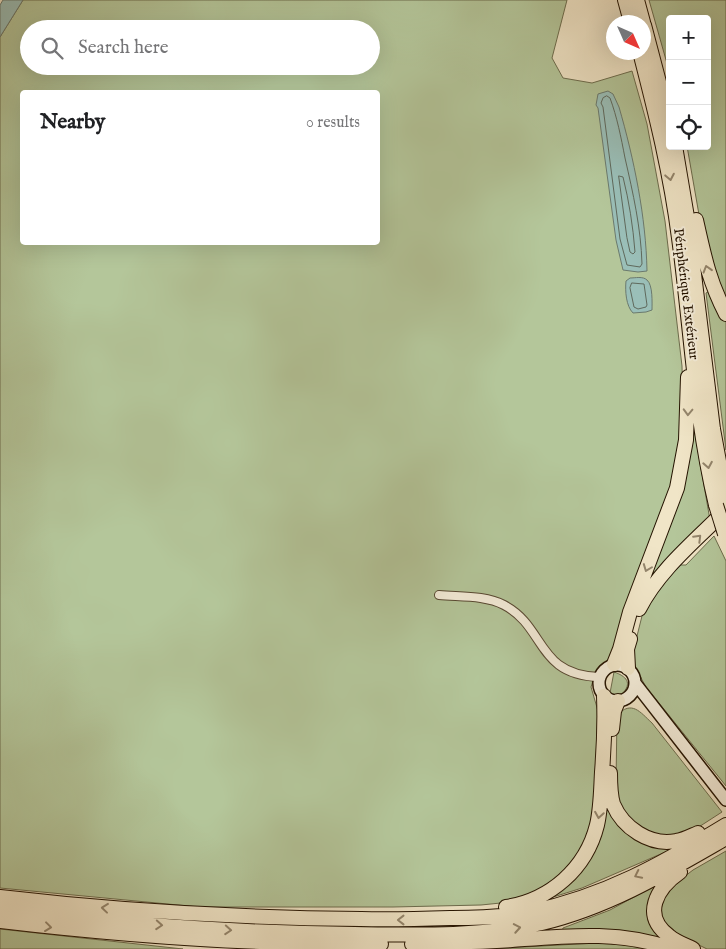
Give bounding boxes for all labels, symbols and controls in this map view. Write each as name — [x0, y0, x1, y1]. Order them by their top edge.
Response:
north arrow — [606, 15, 651, 60]
map controls — [666, 15, 711, 150]
button: + — [666, 15, 711, 60]
search box — [20, 20, 380, 75]
icon: search — [38, 34, 66, 62]
text: Search here — [78, 36, 169, 60]
button: − — [666, 60, 711, 105]
button: locate — [666, 105, 711, 150]
text: Nearby — [40, 109, 105, 136]
text: 0 results — [306, 113, 360, 133]
one-way arrow — [664, 172, 674, 181]
street label: Périphérique Extérieur — [669, 227, 703, 361]
one-way arrow — [703, 266, 713, 274]
one-way arrow — [682, 408, 693, 416]
one-way arrow — [702, 460, 712, 469]
one-way arrow — [692, 535, 701, 544]
one-way arrow — [643, 563, 653, 572]
one-way arrow — [594, 810, 604, 819]
one-way arrow — [634, 869, 643, 879]
one-way arrow — [101, 903, 109, 914]
one-way arrow — [397, 915, 405, 925]
one-way arrow — [155, 920, 163, 931]
one-way arrow — [45, 921, 53, 932]
one-way arrow — [513, 923, 522, 933]
one-way arrow — [224, 924, 232, 935]

